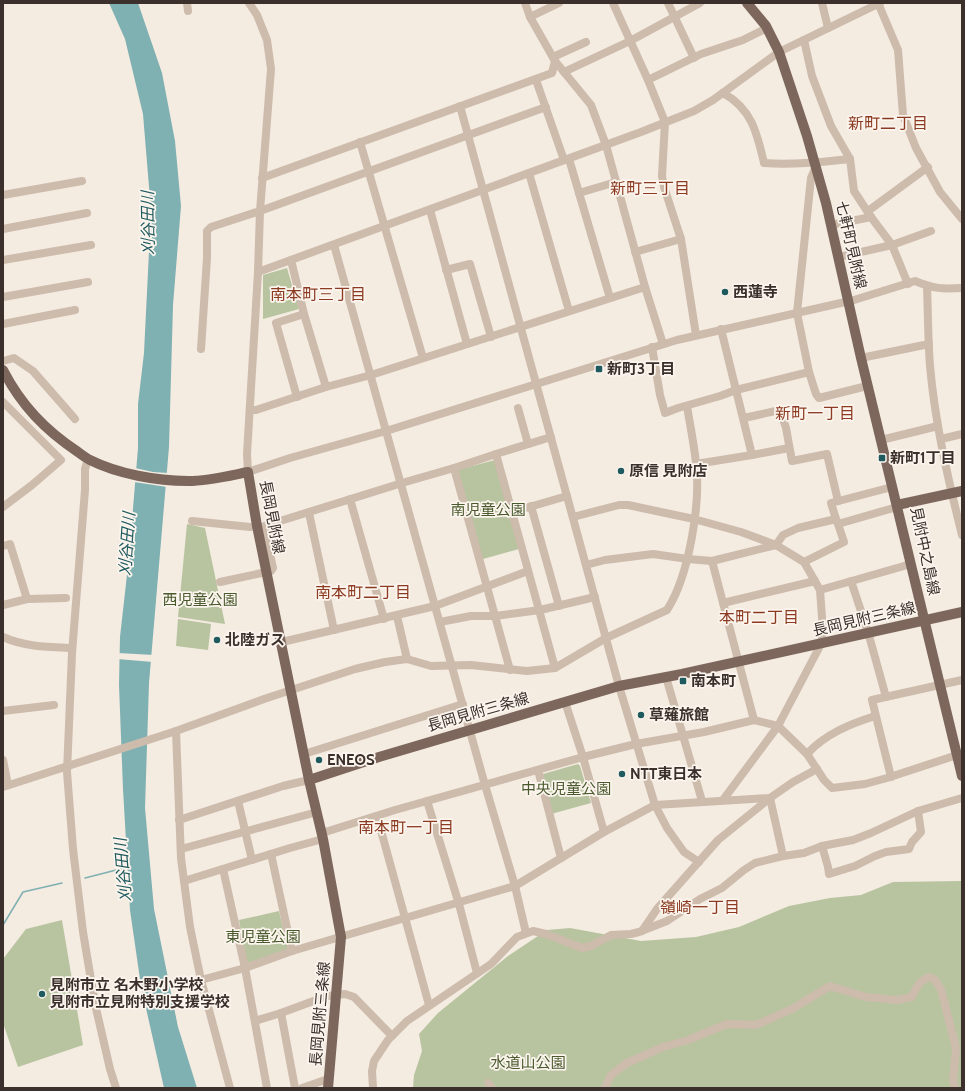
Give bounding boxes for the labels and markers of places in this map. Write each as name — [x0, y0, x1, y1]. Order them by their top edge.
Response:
place label: 西蓮寺 — [733, 283, 778, 301]
marker: 西蓮寺 — [720, 287, 730, 297]
place label: 新町3丁目 — [607, 360, 675, 378]
marker: 新町3丁目 — [594, 364, 604, 374]
place label: 新町1丁目 — [890, 449, 956, 467]
marker: 新町1丁目 — [877, 453, 887, 463]
place label: 原信 見附店 — [629, 462, 707, 480]
marker: 原信 見附店 — [616, 466, 626, 476]
place label: 北陸ガス — [225, 631, 285, 649]
marker: 北陸ガス — [212, 635, 222, 645]
place label: 南本町 — [691, 672, 736, 690]
marker: 南本町 — [678, 676, 688, 686]
place label: 草薙旅館 — [649, 706, 709, 724]
marker: 草薙旅館 — [636, 710, 646, 720]
place label: ENEOS — [327, 751, 375, 769]
marker: ENEOS — [314, 755, 324, 765]
place label: NTT東日本 — [630, 765, 702, 783]
marker: NTT東日本 — [617, 769, 627, 779]
place label: 見附市立 名木野小学校 見附市立見附特別支援学校 — [50, 976, 230, 1011]
marker: 見附市立 名木野小学校 見附市立見附特別支援学校 — [37, 989, 47, 999]

